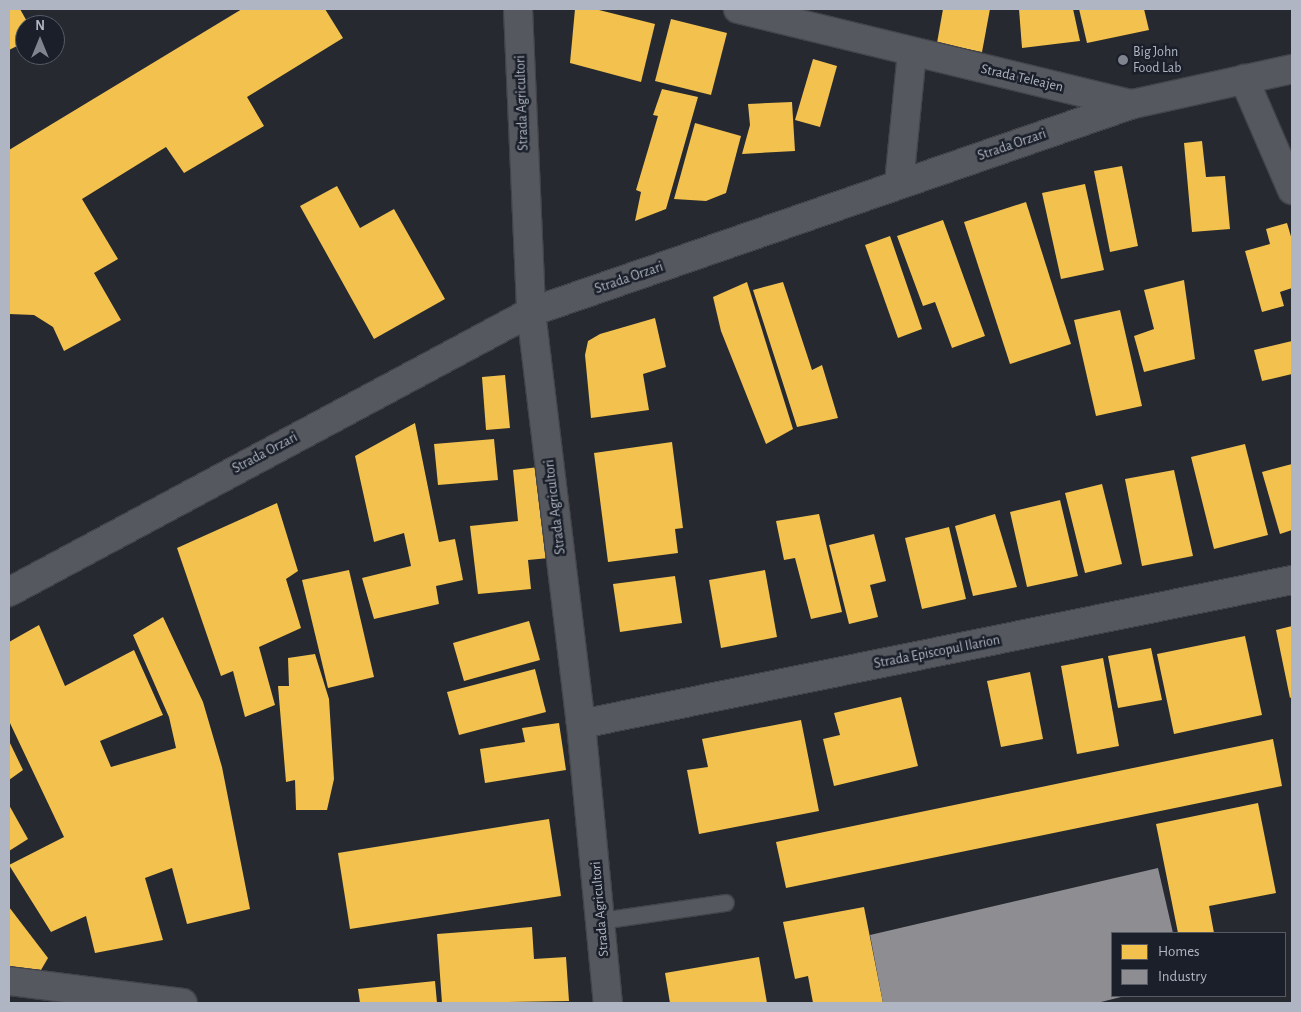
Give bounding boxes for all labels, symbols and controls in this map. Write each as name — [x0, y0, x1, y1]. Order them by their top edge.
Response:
north arrow — [15, 15, 65, 65]
text: N — [35, 19, 45, 33]
place label: Big John Food Lab — [1133, 44, 1181, 76]
marker: Big John Food Lab — [1117, 54, 1129, 66]
street label: Strada Agricultori — [512, 55, 532, 151]
street label: Strada Teleajen — [979, 60, 1065, 96]
street label: Strada Orzari — [976, 125, 1048, 165]
street label: Strada Orzari — [593, 258, 665, 298]
street label: Strada Orzari — [230, 429, 300, 477]
street label: Strada Agricultori — [541, 459, 569, 555]
street label: Strada Episcopul Ilarion — [873, 632, 1001, 672]
street label: Strada Agricultori — [587, 861, 613, 957]
legend — [1111, 932, 1286, 997]
text: Homes — [1158, 944, 1200, 959]
text: Industry — [1158, 969, 1207, 984]

